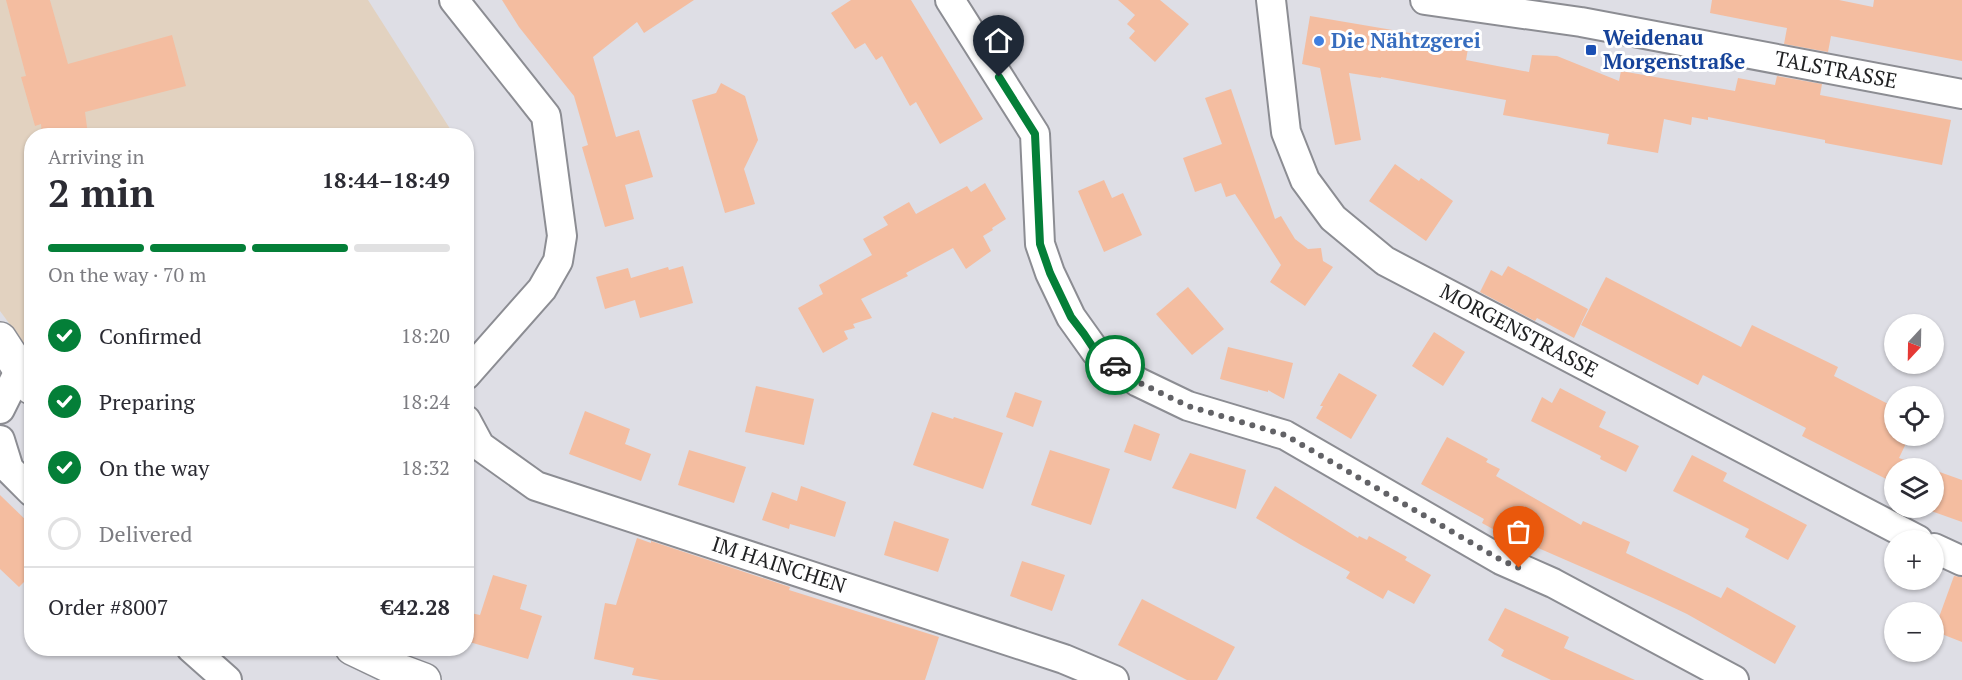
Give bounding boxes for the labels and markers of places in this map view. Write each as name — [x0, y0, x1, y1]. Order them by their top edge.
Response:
pin — [973, 15, 1024, 77]
place label: Weidenau Morgenstraße — [1603, 23, 1745, 75]
place label: Die Nähtzgerei — [1331, 26, 1481, 54]
marker: Die Nähtzgerei — [1312, 34, 1326, 48]
marker: Weidenau Morgenstraße — [1584, 43, 1598, 57]
pin — [1493, 506, 1544, 568]

